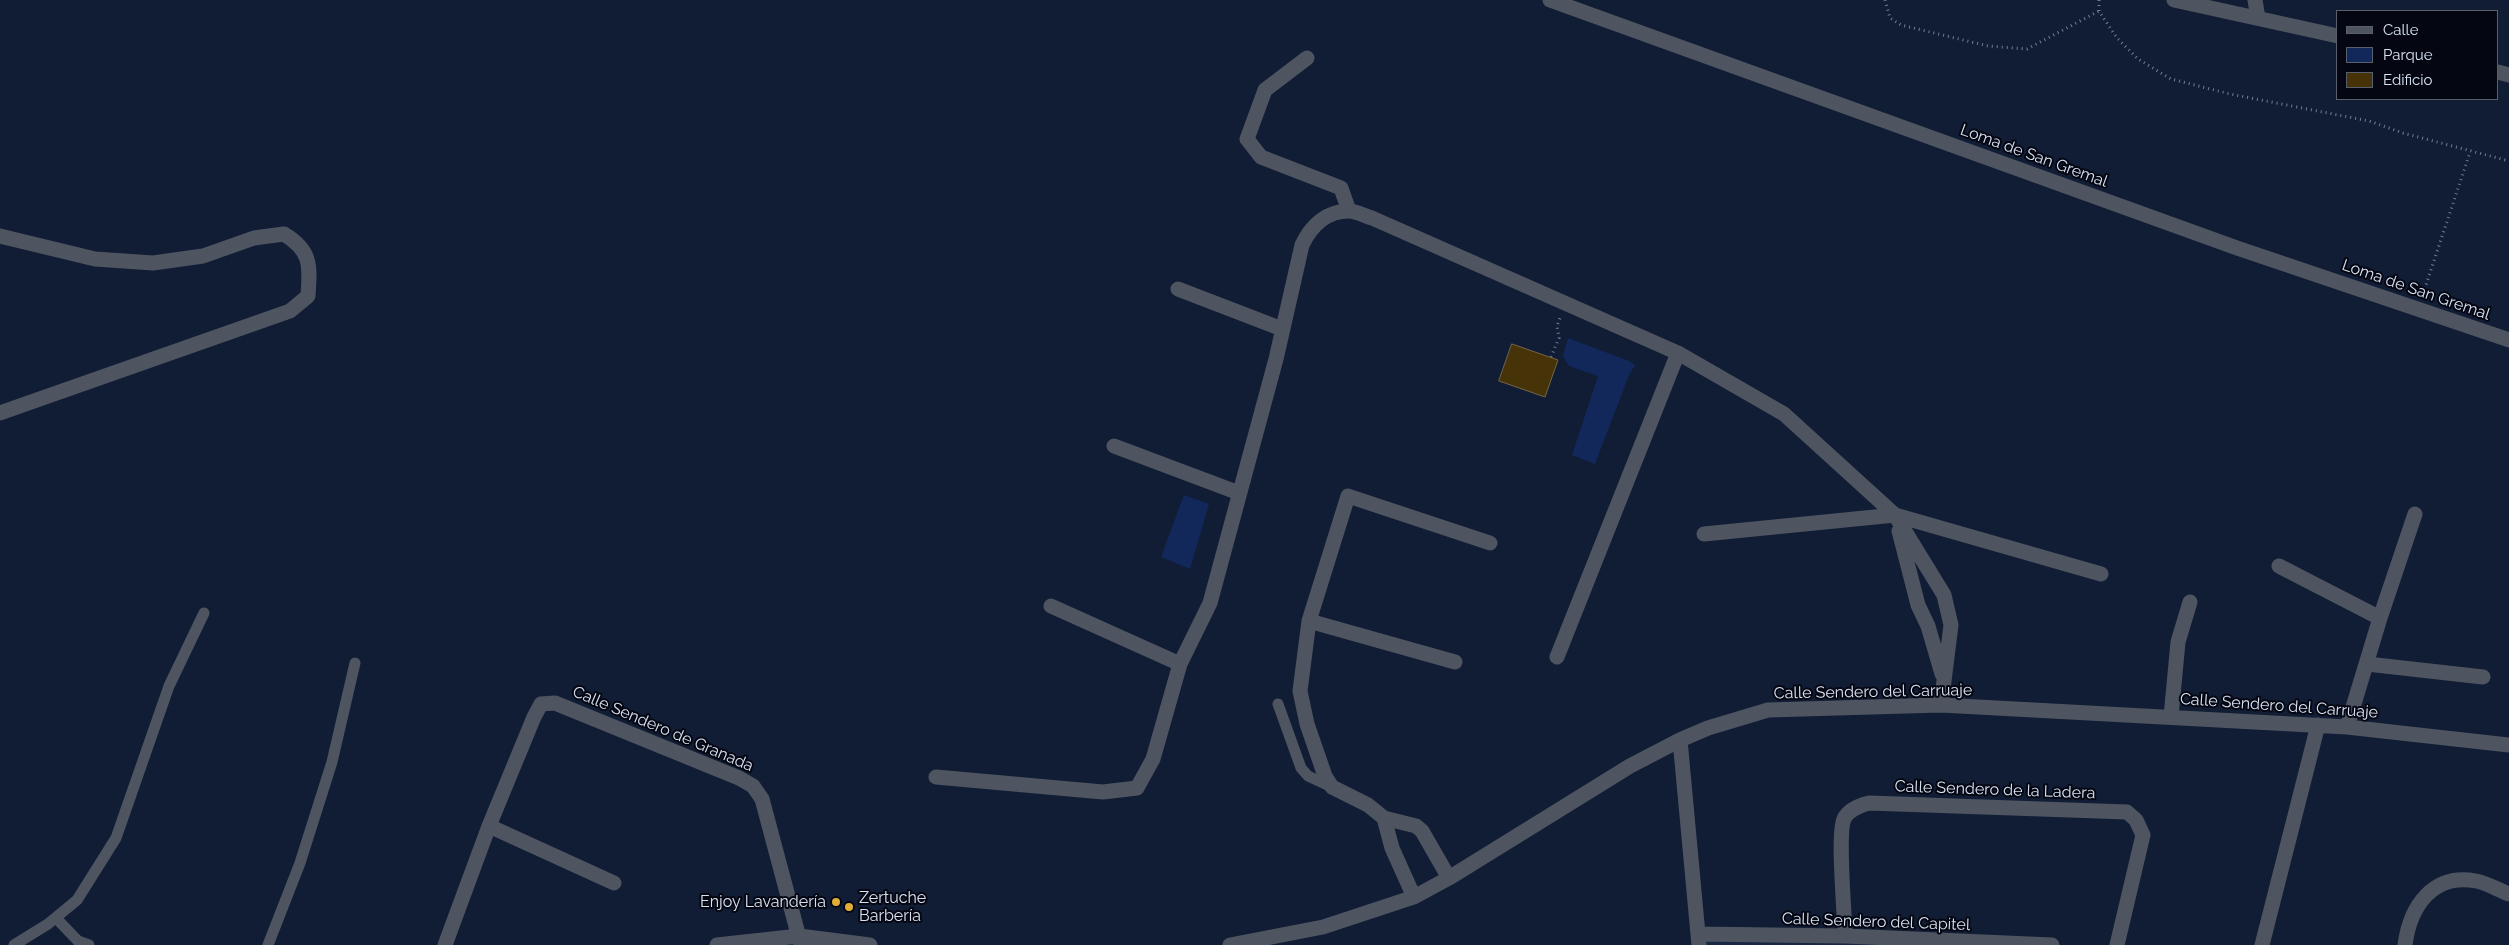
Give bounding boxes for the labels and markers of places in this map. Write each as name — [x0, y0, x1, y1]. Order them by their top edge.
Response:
place label: Zertuche Barbería — [859, 888, 926, 926]
place label: Enjoy Lavandería — [700, 892, 826, 912]
marker: Enjoy Lavandería — [830, 896, 842, 908]
marker: Zertuche Barbería — [843, 901, 855, 913]

